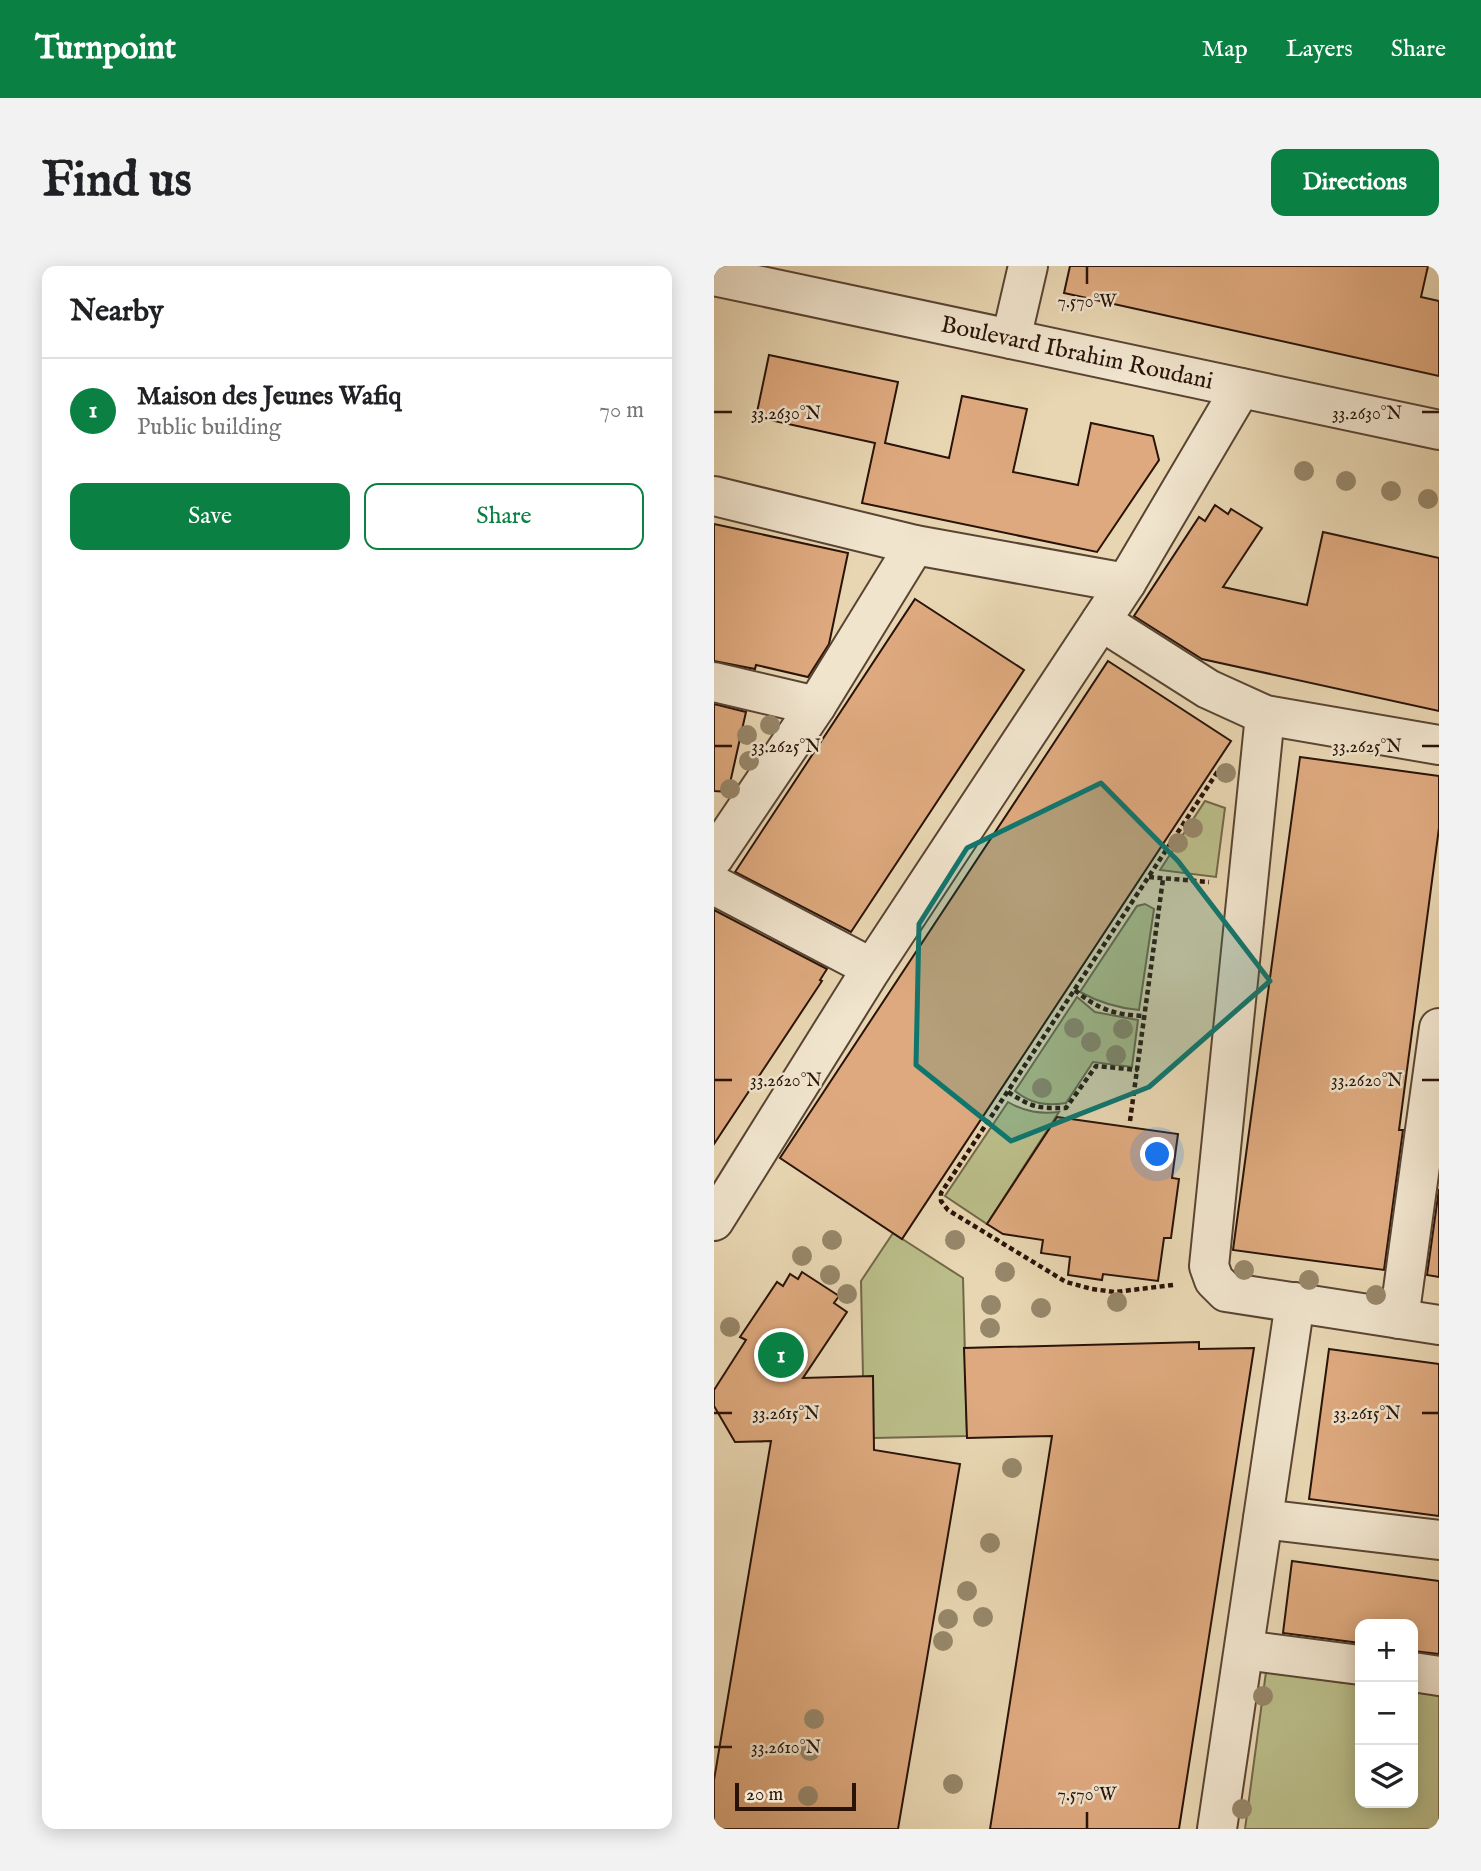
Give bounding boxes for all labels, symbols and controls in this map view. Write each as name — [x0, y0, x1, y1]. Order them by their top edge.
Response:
text: Turnpoint — [35, 28, 176, 70]
text: Map — [1202, 34, 1248, 65]
text: Layers — [1286, 34, 1353, 65]
text: Share — [1391, 34, 1446, 65]
button: Directions — [1271, 149, 1439, 216]
text: Find us — [42, 151, 192, 213]
text: 7.570°W — [1058, 291, 1117, 314]
text: Nearby — [70, 293, 163, 331]
street label: Boulevard Ibrahim Roudani — [938, 309, 1216, 397]
text: Maison des Jeunes Wafiq — [137, 380, 401, 413]
text: 1 — [89, 396, 97, 425]
text: 70 m — [599, 396, 644, 425]
text: 33.2630°N — [751, 403, 822, 426]
text: 33.2630°N — [1332, 403, 1403, 426]
text: Public building — [137, 413, 281, 442]
button: Save — [70, 483, 350, 550]
button: Share — [364, 483, 644, 550]
text: 33.2625°N — [751, 736, 821, 759]
text: 33.2625°N — [1332, 736, 1402, 759]
text: 33.2620°N — [750, 1070, 822, 1093]
text: 33.2620°N — [1331, 1070, 1403, 1093]
your location — [1140, 1137, 1174, 1171]
pin: 1 — [758, 1329, 804, 1381]
text: 33.2615°N — [752, 1403, 820, 1426]
text: 33.2615°N — [1333, 1403, 1401, 1426]
map controls — [1355, 1619, 1418, 1808]
button: + — [1355, 1619, 1418, 1682]
button: − — [1355, 1682, 1418, 1745]
text: 33.2610°N — [751, 1737, 821, 1760]
button: layers — [1355, 1745, 1418, 1808]
scale bar — [735, 1780, 856, 1812]
text: 20 m — [746, 1783, 783, 1807]
text: 7.570°W — [1058, 1784, 1117, 1807]

